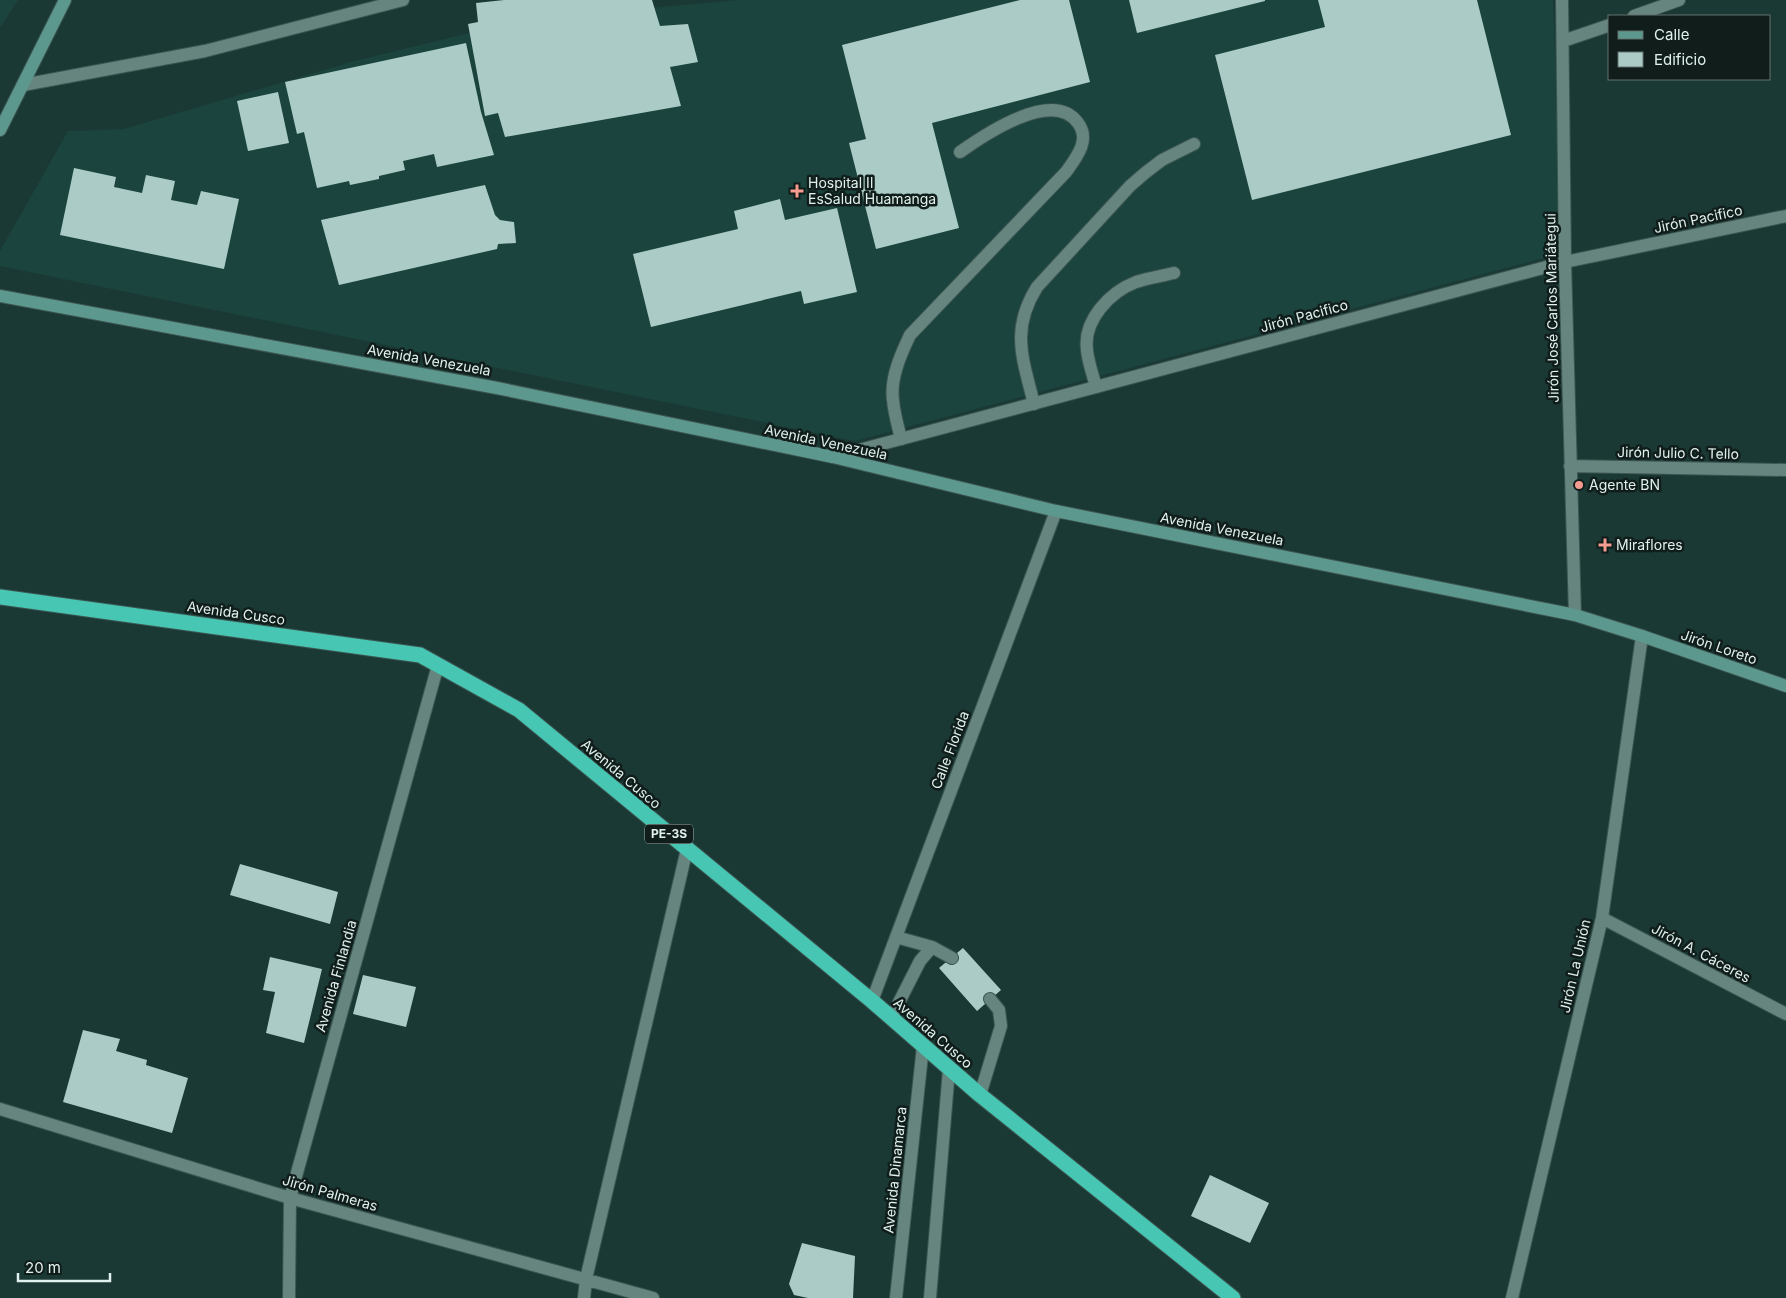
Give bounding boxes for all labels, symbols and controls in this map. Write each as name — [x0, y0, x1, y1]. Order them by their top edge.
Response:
legend — [1608, 15, 1771, 80]
text: Calle — [1654, 25, 1689, 44]
text: Edificio — [1654, 50, 1706, 69]
place label: Hospital II EsSalud Huamanga — [808, 174, 936, 207]
marker: Hospital II EsSalud Huamanga — [790, 184, 804, 198]
street label: Jirón Pacifico — [1652, 201, 1744, 236]
street label: Jirón José Carlos Mariátegui — [1541, 213, 1562, 403]
street label: Jirón Pacifico — [1258, 296, 1350, 335]
street label: Avenida Venezuela — [366, 340, 492, 379]
street label: Avenida Venezuela — [763, 420, 889, 463]
street label: Jirón Julio C. Tello — [1617, 443, 1739, 462]
place label: Agente BN — [1589, 476, 1660, 493]
marker: Agente BN — [1573, 479, 1585, 491]
street label: Avenida Venezuela — [1159, 508, 1285, 549]
place label: Miraflores — [1616, 536, 1683, 553]
marker: Miraflores — [1598, 538, 1612, 552]
street label: Avenida Cusco — [186, 597, 286, 628]
street label: Jirón Loreto — [1679, 626, 1759, 667]
street label: Calle Florida — [927, 708, 972, 791]
street label: Avenida Cusco — [578, 735, 665, 812]
road number: PE-3S — [645, 824, 693, 844]
street label: Jirón La Unión — [1555, 917, 1594, 1014]
street label: Avenida Finlandia — [311, 918, 360, 1034]
street label: Jirón A. Cáceres — [1649, 919, 1754, 986]
street label: Avenida Cusco — [890, 994, 976, 1071]
street label: Avenida Dinamarca — [879, 1106, 910, 1234]
street label: Jirón Palmeras — [281, 1171, 380, 1214]
scale bar — [18, 1250, 110, 1282]
text: 20 m — [25, 1258, 61, 1277]

